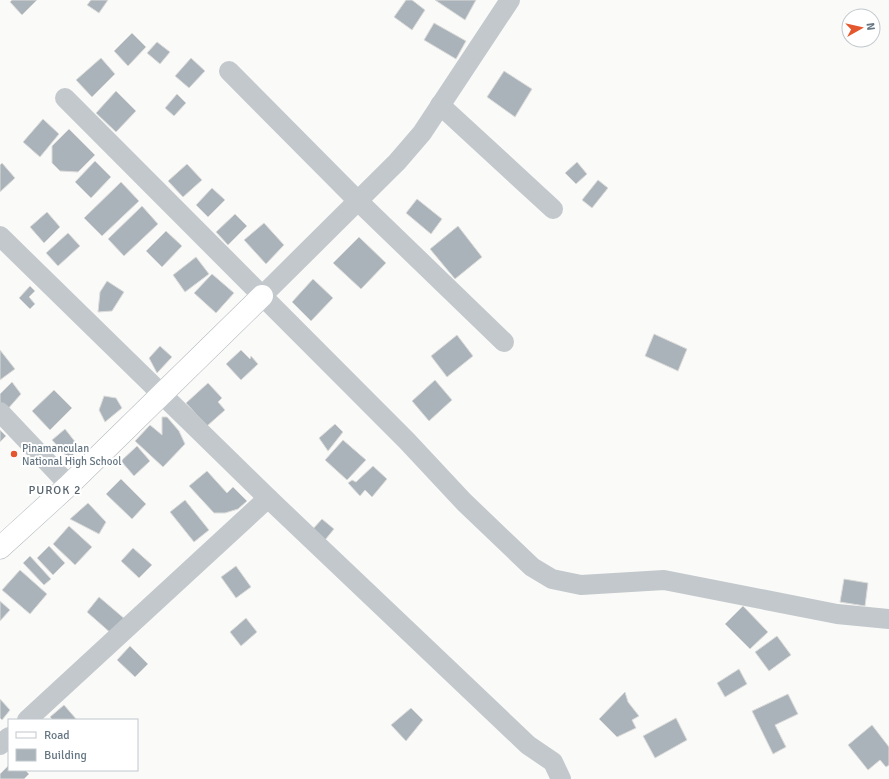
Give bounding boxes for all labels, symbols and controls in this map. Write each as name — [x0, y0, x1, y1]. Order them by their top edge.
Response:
north arrow — [841, 8, 881, 48]
text: N — [863, 22, 877, 31]
place label: Pinamanculan National High School — [22, 442, 121, 468]
marker: Pinamanculan National High School — [9, 449, 19, 459]
district label: PUROK 2 — [28, 483, 82, 498]
legend — [8, 719, 138, 771]
text: Road — [44, 728, 70, 743]
text: Building — [44, 748, 87, 763]

